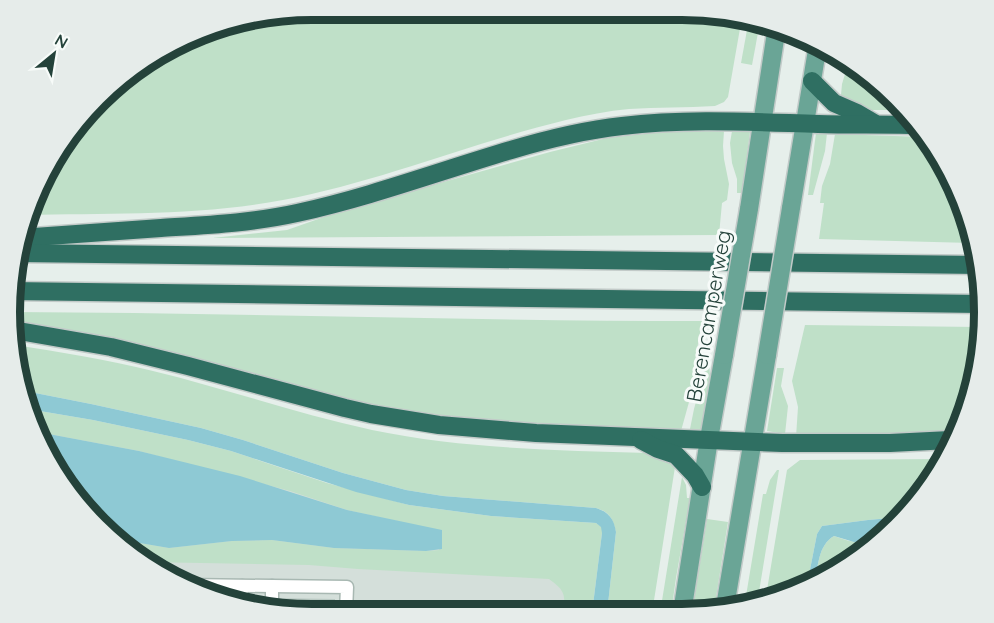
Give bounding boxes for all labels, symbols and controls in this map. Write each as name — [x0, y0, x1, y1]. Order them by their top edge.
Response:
north arrow — [24, 24, 84, 84]
text: N — [51, 29, 72, 53]
street label: Berencamperweg — [680, 228, 736, 404]

